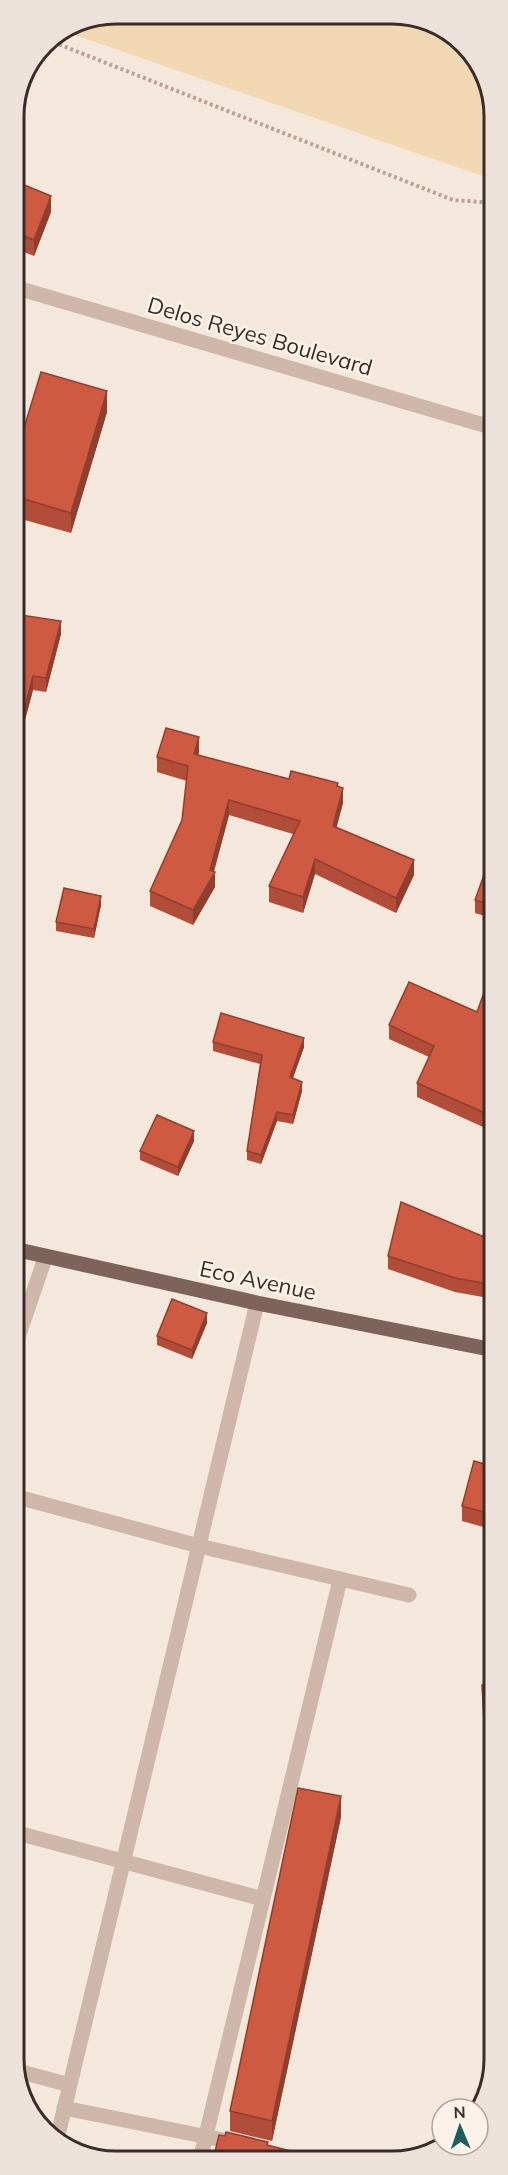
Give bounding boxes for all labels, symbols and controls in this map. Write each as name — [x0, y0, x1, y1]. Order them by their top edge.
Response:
street label: Delos Reyes Boulevard — [144, 290, 376, 382]
street label: Eco Avenue — [197, 1254, 319, 1306]
north arrow — [430, 2097, 490, 2157]
text: N — [453, 2102, 466, 2122]

